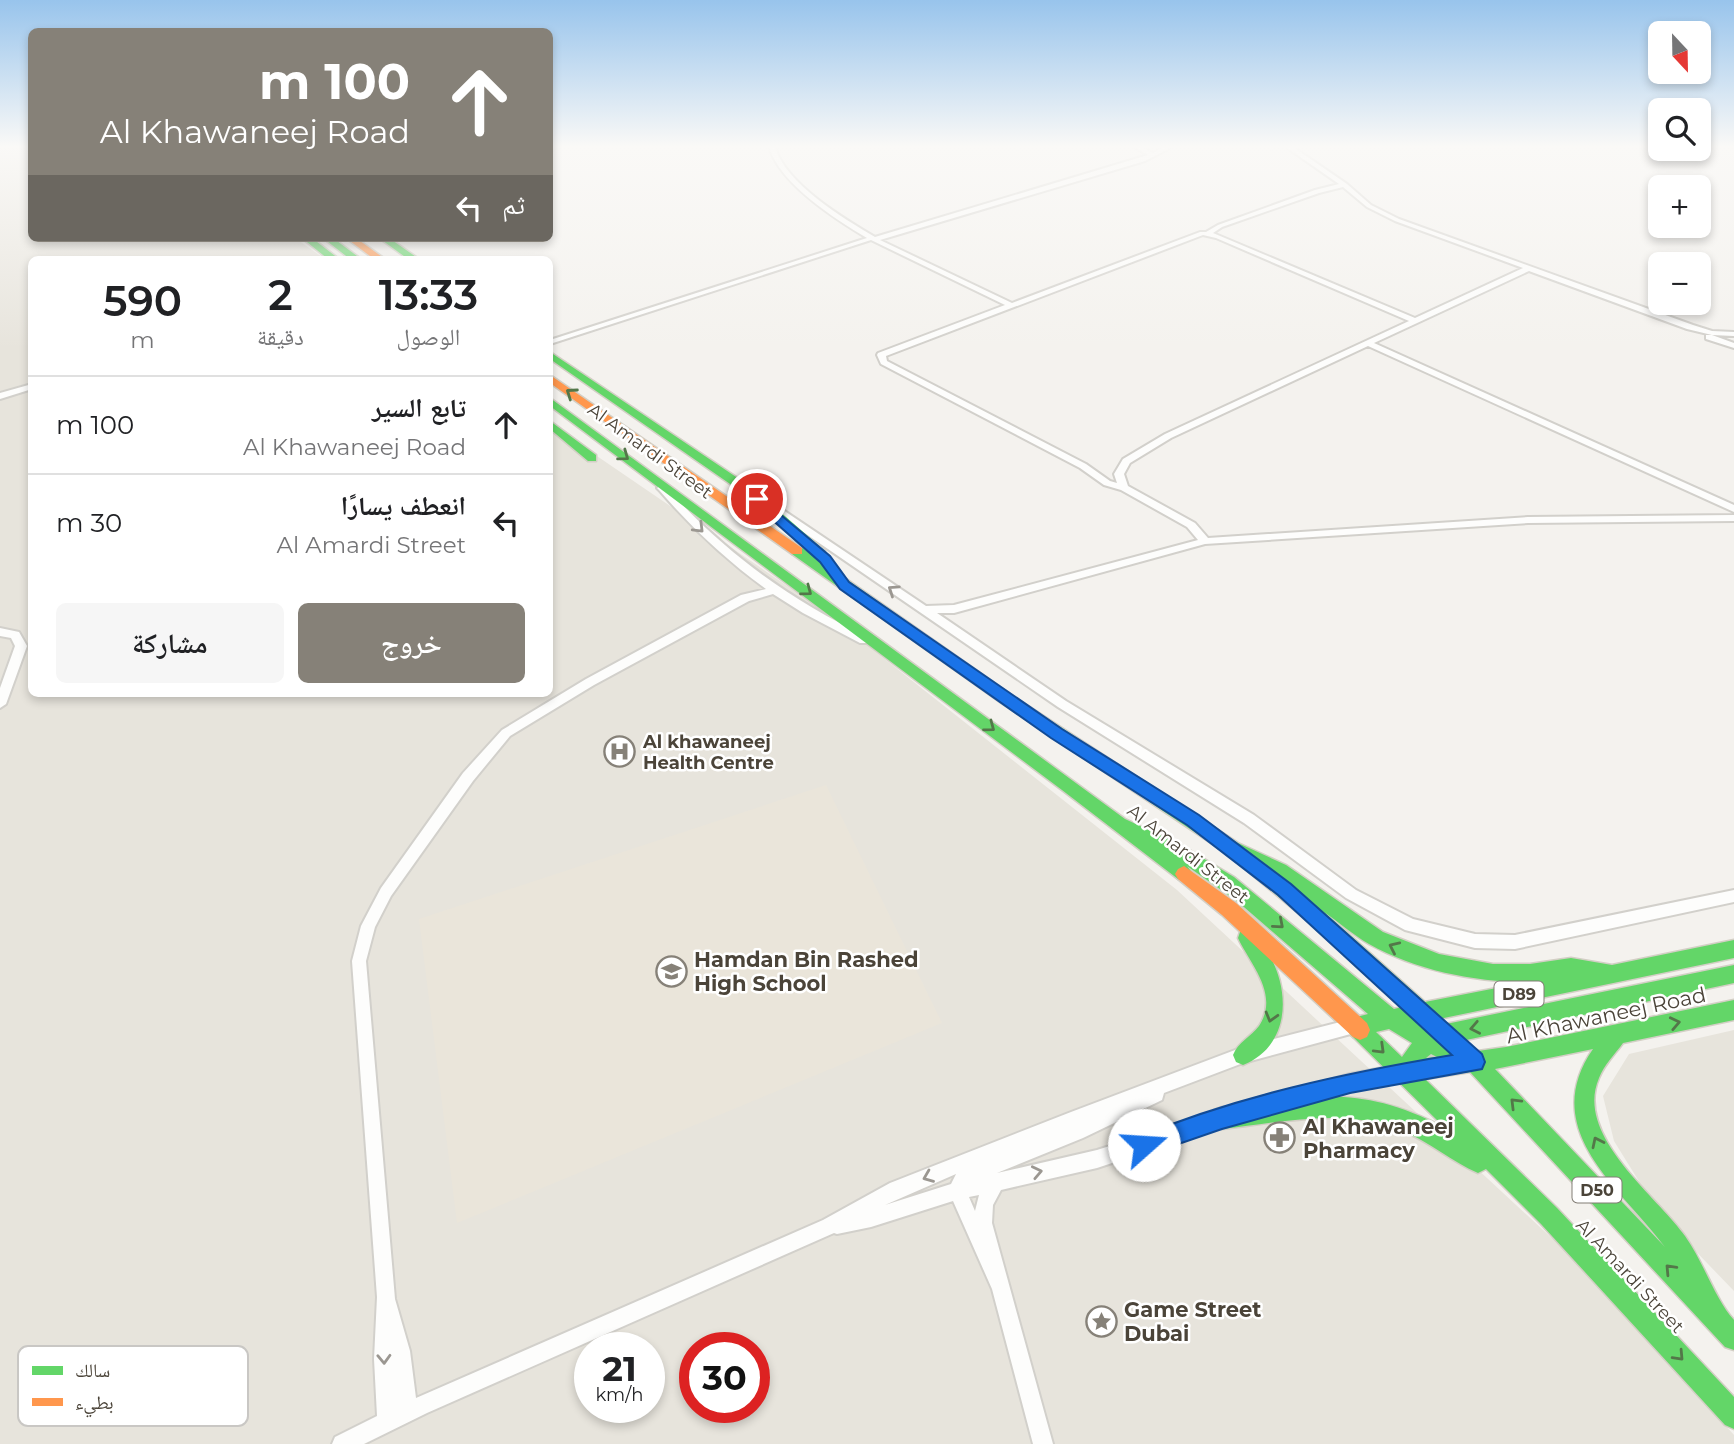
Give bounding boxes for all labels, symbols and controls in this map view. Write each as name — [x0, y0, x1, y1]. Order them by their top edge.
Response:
north arrow — [1648, 21, 1712, 84]
map controls — [1648, 21, 1711, 315]
text: 100 m — [259, 52, 410, 111]
icon: ahead — [434, 56, 525, 147]
button: search — [1648, 98, 1711, 161]
text: Al Khawaneej Road — [100, 112, 410, 151]
button: + — [1648, 175, 1711, 238]
icon: left — [450, 189, 488, 227]
text: ثم — [502, 189, 525, 221]
button: − — [1648, 252, 1711, 315]
text: 2 — [268, 269, 293, 321]
text: 13:33 — [379, 269, 478, 321]
text: 590 — [103, 275, 182, 327]
text: دقيقة — [257, 323, 304, 351]
text: الوصول — [397, 323, 460, 351]
text: m — [130, 326, 155, 354]
one-way arrow — [566, 389, 579, 401]
text: تابع السير — [372, 392, 466, 424]
street label: Al Amardi Street — [584, 399, 716, 503]
icon: ahead — [487, 406, 525, 444]
text: 100 m — [56, 409, 134, 441]
text: Al Khawaneej Road — [243, 433, 466, 461]
one-way arrow — [616, 447, 629, 460]
pin — [727, 469, 787, 529]
icon: arrive — [738, 480, 776, 518]
text: انعطف يسارًا — [341, 490, 466, 522]
icon: left — [487, 504, 525, 542]
text: 30 m — [56, 507, 122, 539]
one-way arrow — [690, 519, 703, 532]
text: Al Amardi Street — [277, 531, 466, 559]
one-way arrow — [799, 583, 812, 596]
one-way arrow — [888, 585, 901, 598]
button: مشاركة — [56, 603, 284, 683]
button: خروج — [298, 603, 525, 683]
one-way arrow — [982, 719, 994, 731]
place label: Al khawaneej Health Centre — [642, 731, 774, 774]
hospital icon: Al khawaneej Health Centre — [603, 735, 637, 769]
street label: Al Amardi Street — [1123, 800, 1253, 908]
one-way arrow — [1271, 916, 1284, 928]
one-way arrow — [1389, 941, 1402, 955]
place label: Hamdan Bin Rashed High School — [694, 947, 919, 996]
school or university icon: Hamdan Bin Rashed High School — [654, 954, 688, 988]
road number: D89 — [1494, 982, 1544, 1006]
street label: Al Khawaneej Road — [1504, 982, 1708, 1048]
one-way arrow — [1265, 1010, 1280, 1022]
one-way arrow — [1669, 1016, 1681, 1031]
one-way arrow — [1470, 1020, 1482, 1035]
one-way arrow — [1372, 1041, 1384, 1053]
one-way arrow — [1511, 1098, 1524, 1111]
position arrow — [1107, 1108, 1181, 1182]
place label: Al Khawaneej Pharmacy — [1302, 1114, 1454, 1163]
pharmacy icon: Al Khawaneej Pharmacy — [1263, 1121, 1297, 1155]
one-way arrow — [1591, 1137, 1605, 1149]
one-way arrow — [1031, 1166, 1043, 1181]
one-way arrow — [923, 1168, 935, 1182]
road number: D50 — [1572, 1178, 1622, 1202]
street label: Al Amardi Street — [1571, 1214, 1689, 1338]
one-way arrow — [1666, 1264, 1679, 1277]
place label: Game Street Dubai — [1124, 1297, 1262, 1346]
place icon: Game Street Dubai — [1084, 1304, 1118, 1338]
speed limit sign: 30 — [679, 1332, 770, 1423]
legend — [18, 1346, 248, 1426]
text: 21 — [602, 1347, 637, 1390]
one-way arrow — [1670, 1348, 1683, 1361]
one-way arrow — [376, 1354, 392, 1365]
text: سالك — [75, 1359, 110, 1382]
text: km/h — [595, 1384, 644, 1406]
text: بطيء — [75, 1391, 114, 1418]

